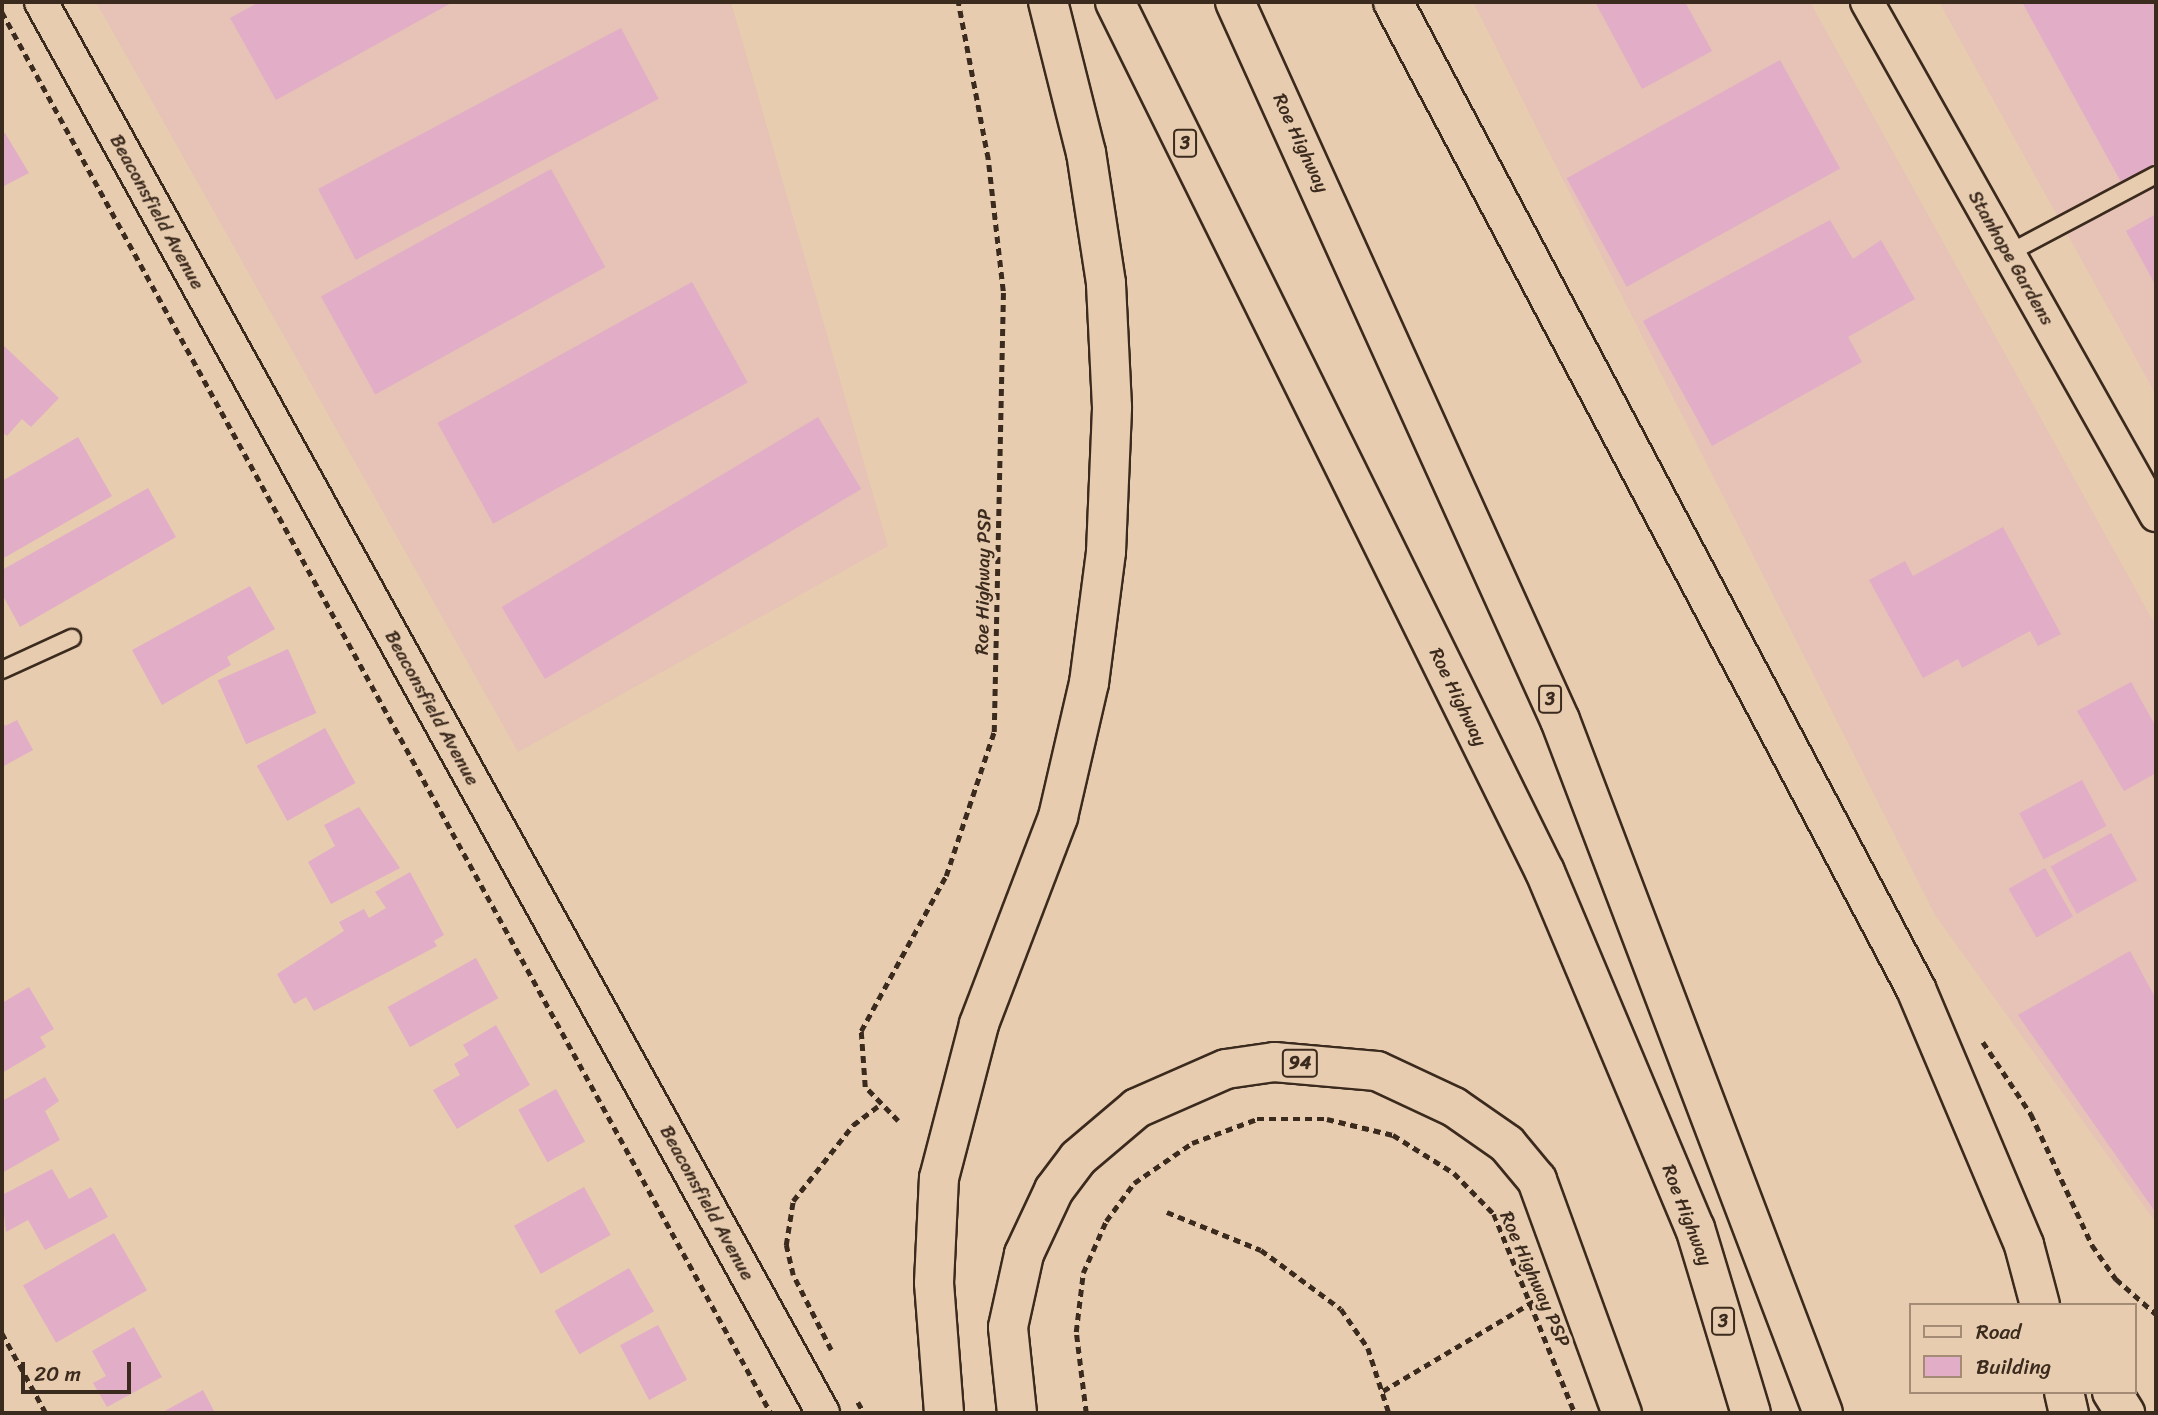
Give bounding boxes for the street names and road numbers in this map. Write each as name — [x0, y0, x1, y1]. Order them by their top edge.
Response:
street label: Roe Highway — [1268, 90, 1334, 196]
road number: 3 — [1173, 128, 1197, 158]
street label: Beaconsfield Avenue — [105, 131, 209, 293]
street label: Stanhope Gardens — [1963, 187, 2059, 329]
street label: Roe Highway PSP — [970, 509, 996, 655]
street label: Beaconsfield Avenue — [380, 627, 484, 789]
street label: Roe Highway — [1424, 644, 1492, 750]
road number: 3 — [1538, 684, 1562, 714]
road number: 94 — [1281, 1048, 1319, 1078]
street label: Beaconsfield Avenue — [655, 1122, 759, 1284]
street label: Roe Highway — [1657, 1161, 1717, 1269]
street label: Roe Highway PSP — [1495, 1208, 1575, 1350]
road number: 3 — [1711, 1306, 1735, 1336]

